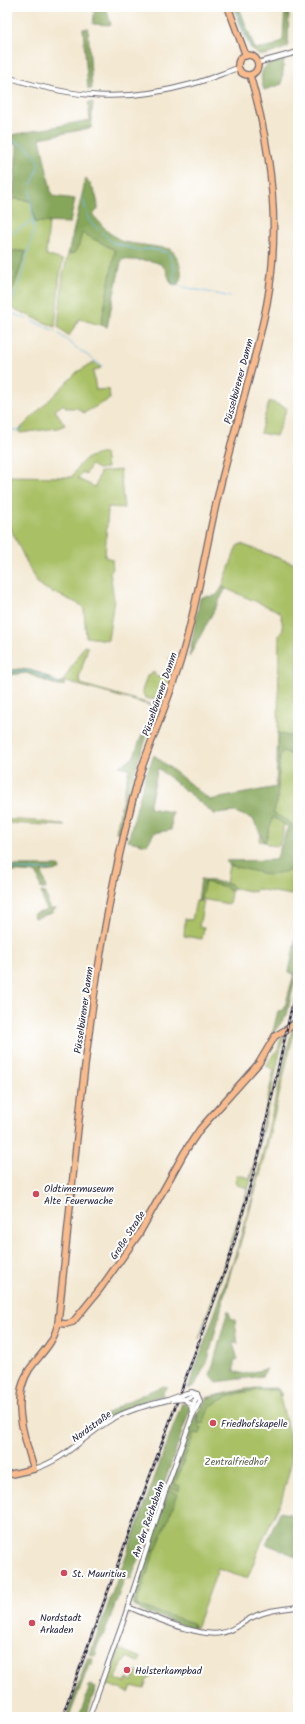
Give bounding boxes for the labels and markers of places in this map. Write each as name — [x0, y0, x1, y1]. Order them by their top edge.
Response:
place label: Oldtimermuseum Alte Feuerwache — [44, 1181, 114, 1209]
marker: Oldtimermuseum Alte Feuerwache — [31, 1189, 41, 1199]
place label: Friedhofskapelle — [221, 1416, 288, 1432]
marker: Friedhofskapelle — [208, 1418, 218, 1428]
place label: St. Mauritius — [72, 1566, 127, 1582]
marker: St. Mauritius — [59, 1568, 69, 1578]
place label: Nordstadt Arkaden — [40, 1610, 81, 1638]
marker: Nordstadt Arkaden — [27, 1618, 37, 1628]
place label: Holsterkampbad — [135, 1663, 203, 1679]
marker: Holsterkampbad — [122, 1665, 132, 1675]

